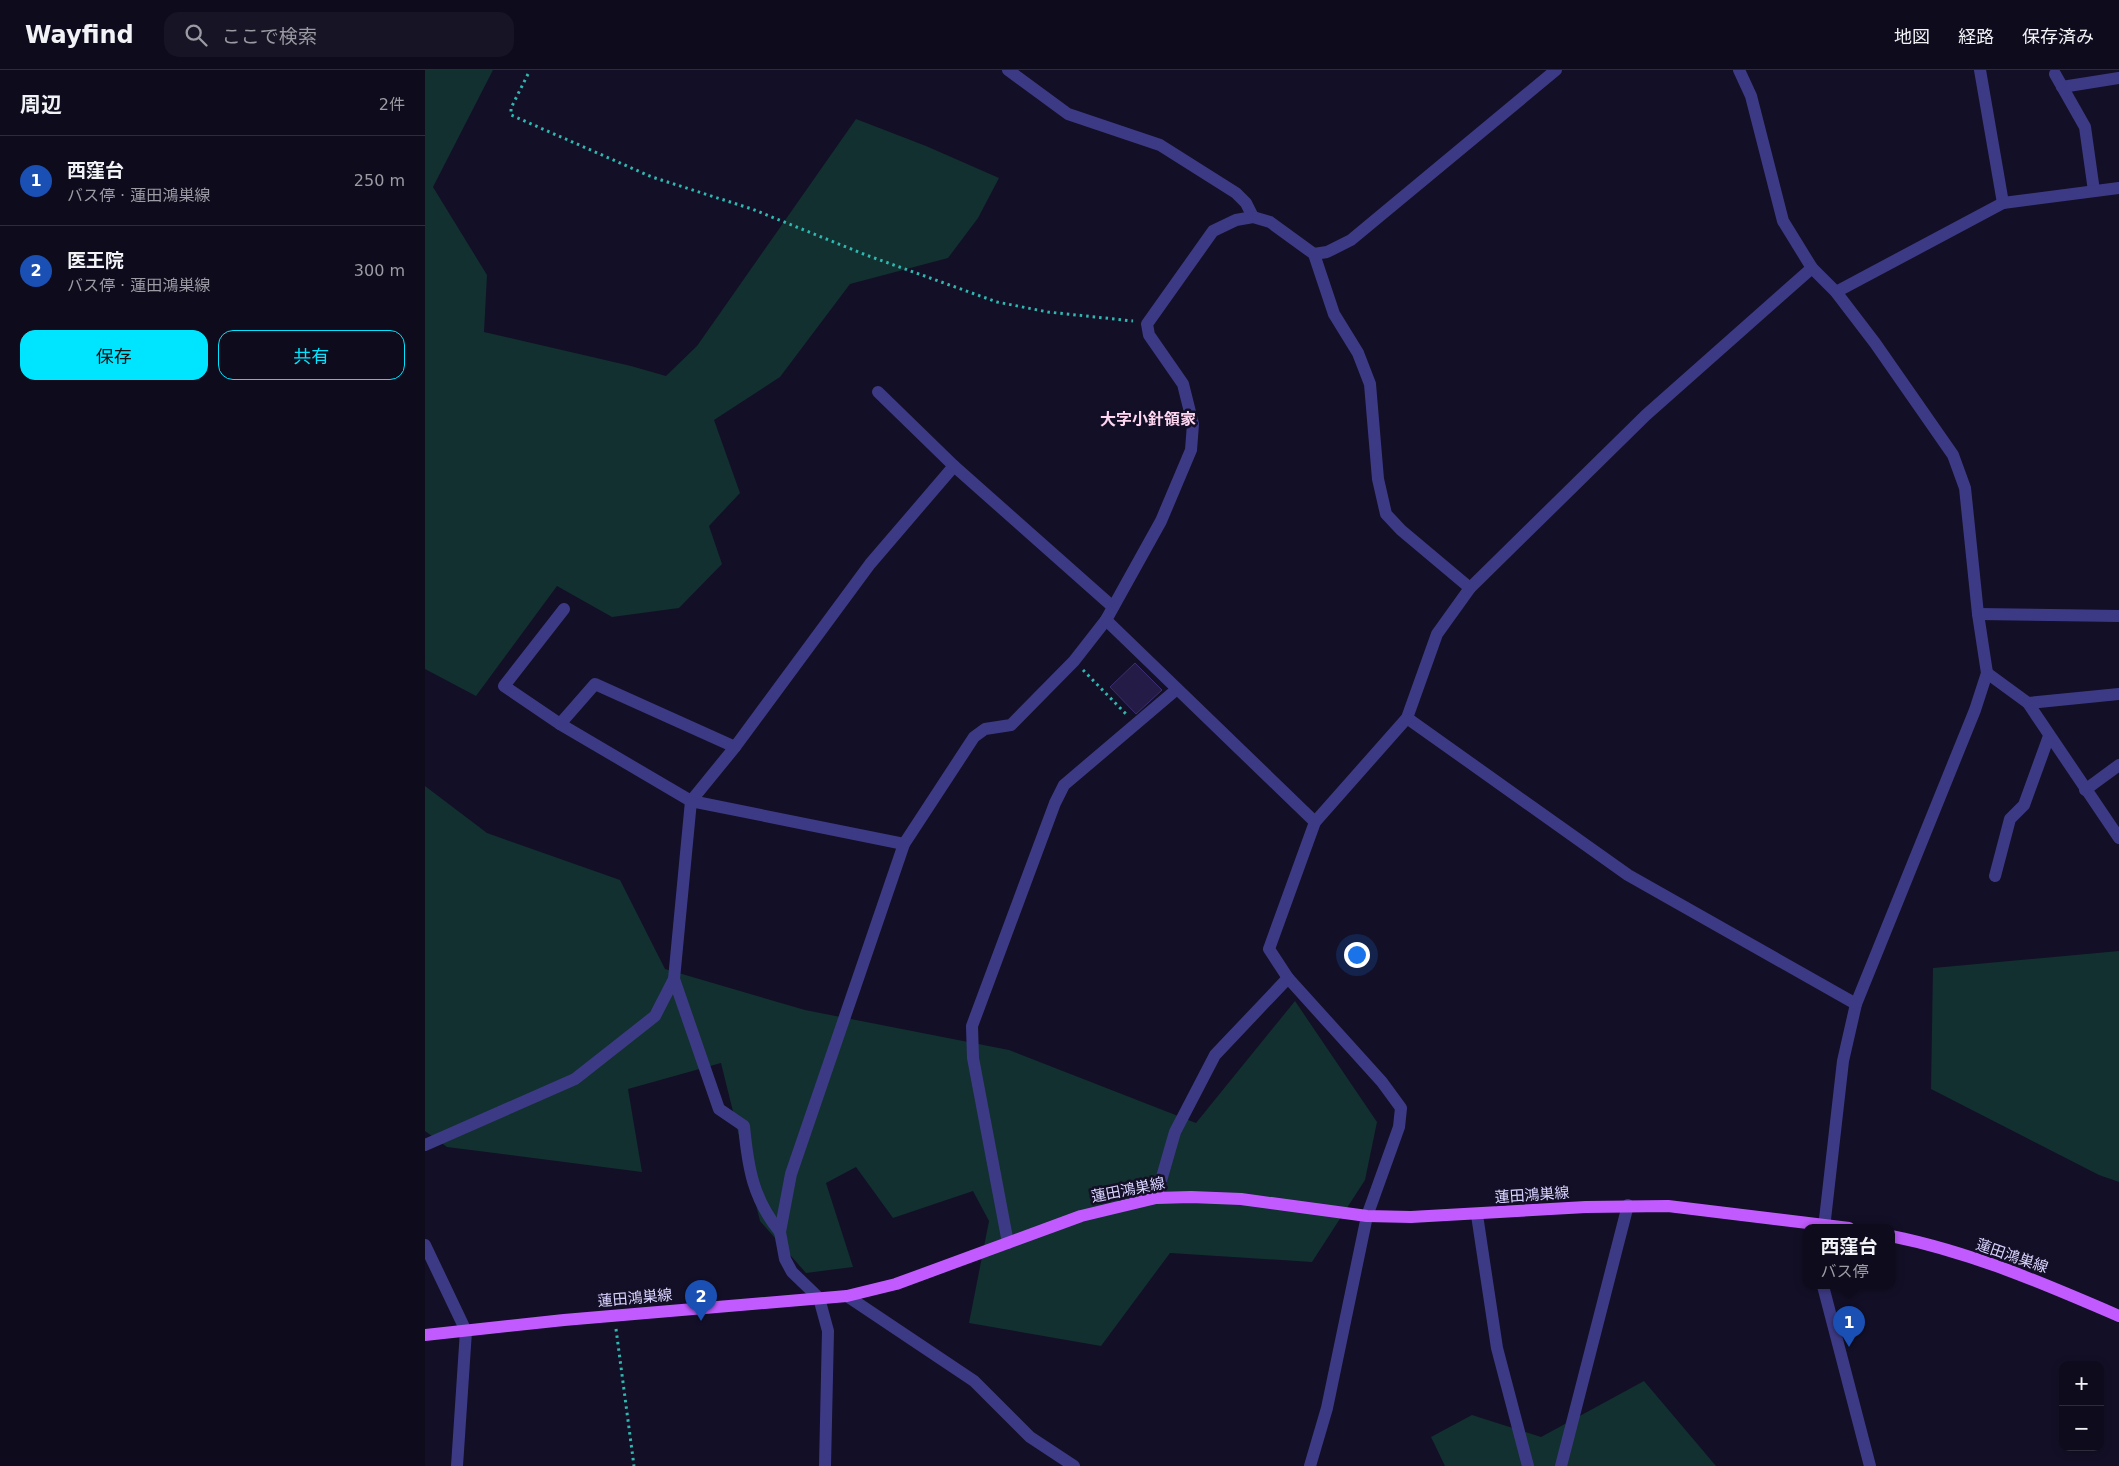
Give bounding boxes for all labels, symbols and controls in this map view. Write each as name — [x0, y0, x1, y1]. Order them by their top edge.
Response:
search box — [164, 12, 514, 57]
text: Wayfind — [25, 21, 134, 49]
icon: search — [182, 21, 210, 49]
text: ここで検索 — [222, 25, 317, 47]
text: 地図 — [1894, 26, 1930, 47]
text: 経路 — [1958, 26, 1994, 47]
text: 保存済み — [2022, 26, 2094, 47]
text: 周辺 — [20, 93, 62, 117]
text: 2件 — [379, 95, 405, 114]
text: 西窪台 — [67, 159, 124, 181]
text: 1 — [30, 171, 42, 190]
text: 250 m — [354, 171, 405, 190]
text: バス停 · 蓮田鴻巣線 — [67, 186, 210, 205]
text: 医王院 — [67, 249, 124, 271]
text: 2 — [30, 261, 42, 280]
text: 300 m — [354, 261, 405, 280]
text: バス停 · 蓮田鴻巣線 — [67, 276, 210, 295]
button: 保存 — [20, 330, 208, 380]
button: 共有 — [218, 330, 405, 380]
district label: 大字小針領家 — [1100, 410, 1196, 429]
your location — [1344, 942, 1370, 968]
street label: 蓮田鴻巣線 — [1089, 1174, 1167, 1206]
street label: 蓮田鴻巣線 — [1494, 1183, 1570, 1207]
popup — [1803, 1224, 1895, 1289]
text: 西窪台 — [1820, 1235, 1878, 1257]
street label: 蓮田鴻巣線 — [1974, 1235, 2050, 1277]
text: バス停 — [1820, 1262, 1869, 1281]
pin: 2 — [685, 1280, 717, 1321]
street label: 蓮田鴻巣線 — [597, 1286, 673, 1310]
pin: 1 — [1833, 1306, 1865, 1347]
map controls — [2059, 1361, 2104, 1451]
button: + — [2059, 1361, 2104, 1406]
button: − — [2059, 1406, 2104, 1451]

